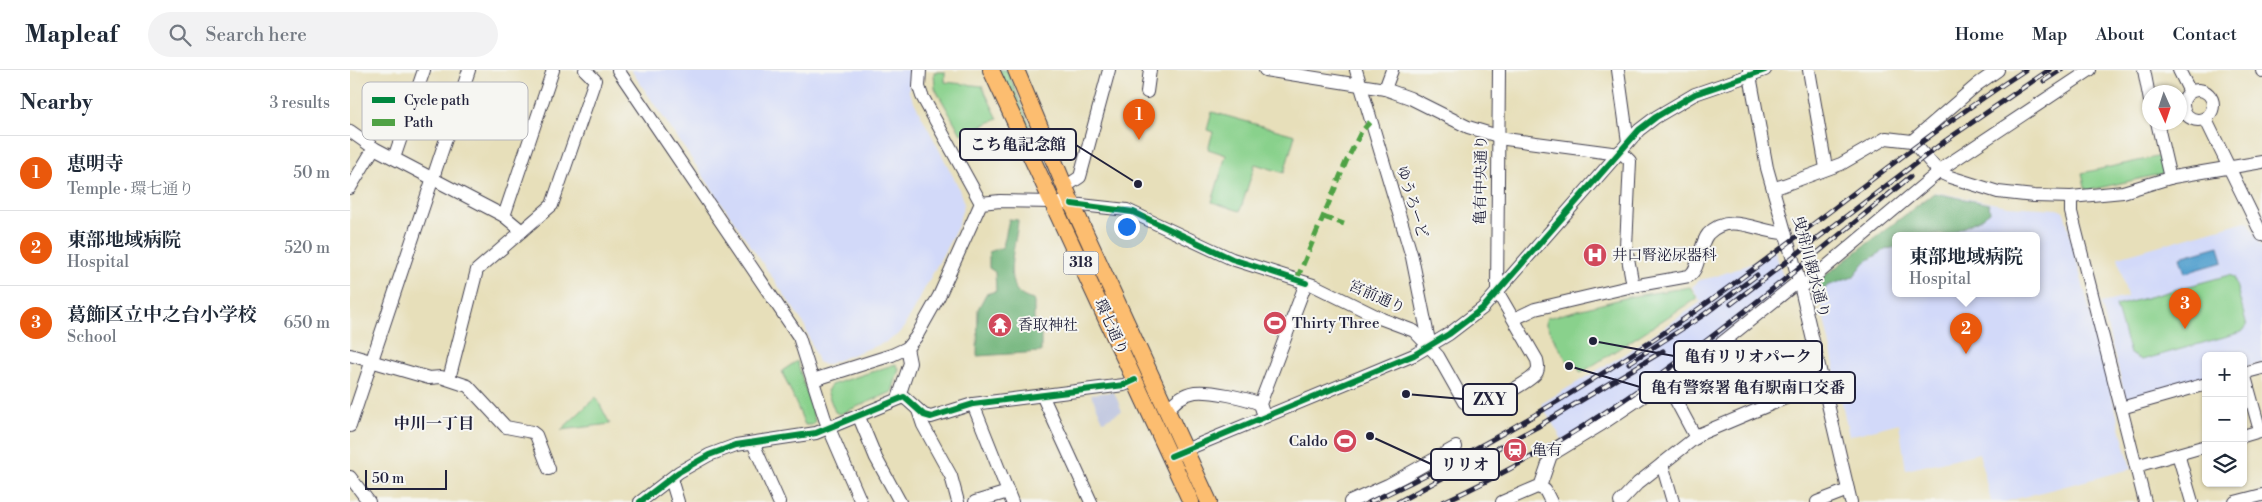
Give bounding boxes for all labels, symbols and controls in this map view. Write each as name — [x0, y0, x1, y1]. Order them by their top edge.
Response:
search box — [148, 12, 498, 57]
text: Mapleaf — [25, 20, 118, 50]
icon: search — [166, 21, 194, 49]
text: Search here — [206, 23, 307, 47]
text: Home — [1955, 23, 2004, 46]
text: Map — [2032, 23, 2068, 46]
text: About — [2096, 23, 2145, 46]
text: Contact — [2173, 23, 2237, 46]
legend — [362, 82, 528, 140]
north arrow — [2142, 85, 2187, 130]
text: Nearby — [20, 90, 93, 116]
text: Cycle path — [404, 92, 470, 110]
text: 3 results — [269, 93, 330, 113]
pin: 1 — [1123, 99, 1155, 140]
text: Path — [404, 114, 434, 132]
callout: こち亀記念館 — [960, 129, 1076, 160]
text: こち亀記念館 — [970, 135, 1066, 155]
street label: 亀有中央通り — [1471, 135, 1491, 225]
text: 恵明寺 — [67, 152, 124, 176]
text: 1 — [32, 163, 40, 183]
text: 50 m — [293, 163, 330, 183]
street label: ゆうろーど — [1392, 163, 1432, 241]
text: Temple · 環七通り — [67, 179, 194, 199]
your location — [1114, 214, 1140, 240]
street label: 曳舟川親水通り — [1788, 214, 1834, 320]
text: 東部地域病院 — [67, 228, 181, 252]
popup — [1892, 232, 2040, 297]
text: 2 — [31, 238, 41, 258]
text: 520 m — [284, 238, 330, 258]
hospital icon: 井口腎泌尿器科 — [1582, 242, 1608, 268]
text: 東部地域病院 — [1909, 245, 2023, 269]
place label: 井口腎泌尿器科 — [1612, 246, 1717, 265]
text: Hospital — [67, 252, 129, 272]
road number: 318 — [1064, 252, 1098, 274]
text: Hospital — [1909, 269, 1971, 289]
street label: 宮前通り — [1346, 276, 1408, 318]
pin: 3 — [2169, 288, 2201, 329]
street label: 環七通り — [1090, 296, 1132, 358]
text: 葛飾区立中之台小学校 — [67, 303, 257, 327]
sports icon: Thirty Three — [1262, 310, 1288, 336]
temple icon: 香取神社 — [987, 312, 1013, 338]
text: 3 — [31, 313, 41, 333]
text: 650 m — [284, 313, 330, 333]
pin: 2 — [1950, 313, 1982, 354]
place label: Thirty Three — [1292, 314, 1379, 333]
place label: 香取神社 — [1018, 316, 1078, 335]
text: School — [67, 327, 116, 347]
callout: 亀有リリオパーク — [1674, 341, 1822, 372]
text: 亀有リリオパーク — [1684, 347, 1812, 367]
map controls — [2202, 352, 2247, 487]
button: + — [2202, 352, 2247, 397]
callout: 亀有警察署 亀有駅南口交番 — [1640, 372, 1855, 403]
text: 亀有警察署 亀有駅南口交番 — [1651, 378, 1845, 398]
callout: ZXY — [1463, 384, 1517, 415]
text: ZXY — [1473, 390, 1508, 410]
button: − — [2202, 397, 2247, 442]
district label: 中川一丁目 — [394, 414, 474, 434]
sports icon: Caldo — [1332, 428, 1358, 454]
place label: Caldo — [1289, 432, 1328, 451]
station icon: 亀有 — [1502, 437, 1528, 463]
place label: 亀有 — [1532, 441, 1562, 460]
button: layers — [2202, 442, 2247, 487]
callout: リリオ — [1431, 449, 1499, 480]
text: リリオ — [1441, 455, 1489, 475]
scale bar — [365, 467, 448, 490]
text: 50 m — [372, 470, 404, 488]

